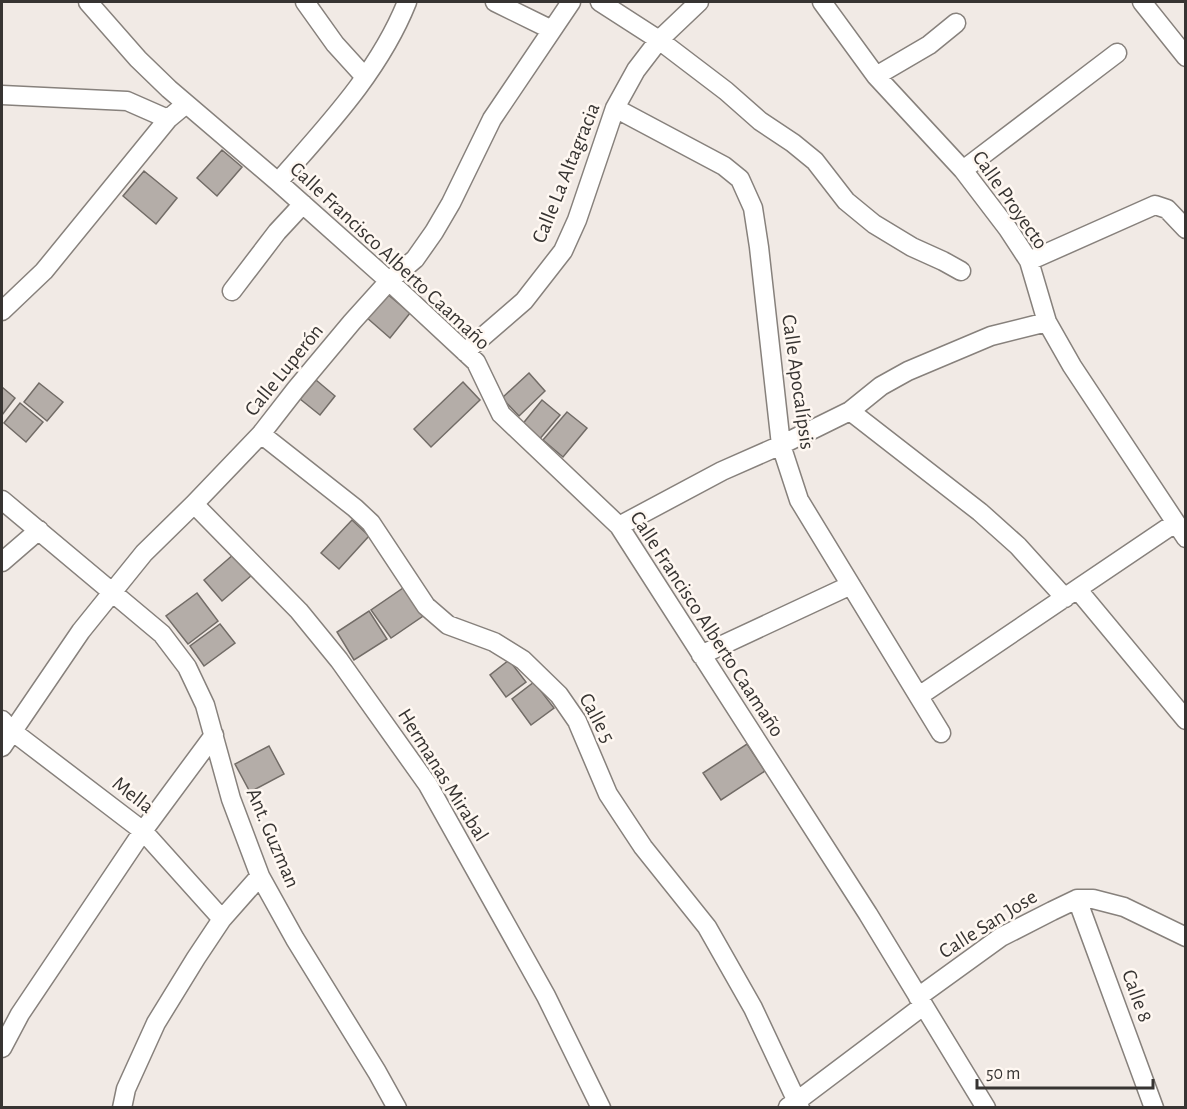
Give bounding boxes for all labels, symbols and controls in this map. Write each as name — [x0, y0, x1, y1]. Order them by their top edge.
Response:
street label: Calle La Altagracia — [528, 100, 604, 246]
street label: Calle Proyecto — [969, 147, 1051, 253]
street label: Calle Francisco Alberto Caamaño — [286, 158, 494, 354]
street label: Calle Apocalípsis — [778, 313, 818, 451]
street label: Calle Luperón — [241, 320, 327, 420]
street label: Calle Francisco Alberto Caamaño — [626, 507, 788, 741]
street label: Calle 5 — [575, 690, 619, 746]
street label: Hermanas Mirabal — [394, 705, 492, 845]
street label: Mella — [108, 773, 158, 818]
street label: Ant. Guzman — [243, 785, 303, 891]
street label: Calle San Jose — [935, 886, 1041, 962]
street label: Calle 8 — [1118, 967, 1156, 1025]
scale bar — [977, 1052, 1152, 1090]
text: 50 m — [986, 1065, 1020, 1083]

